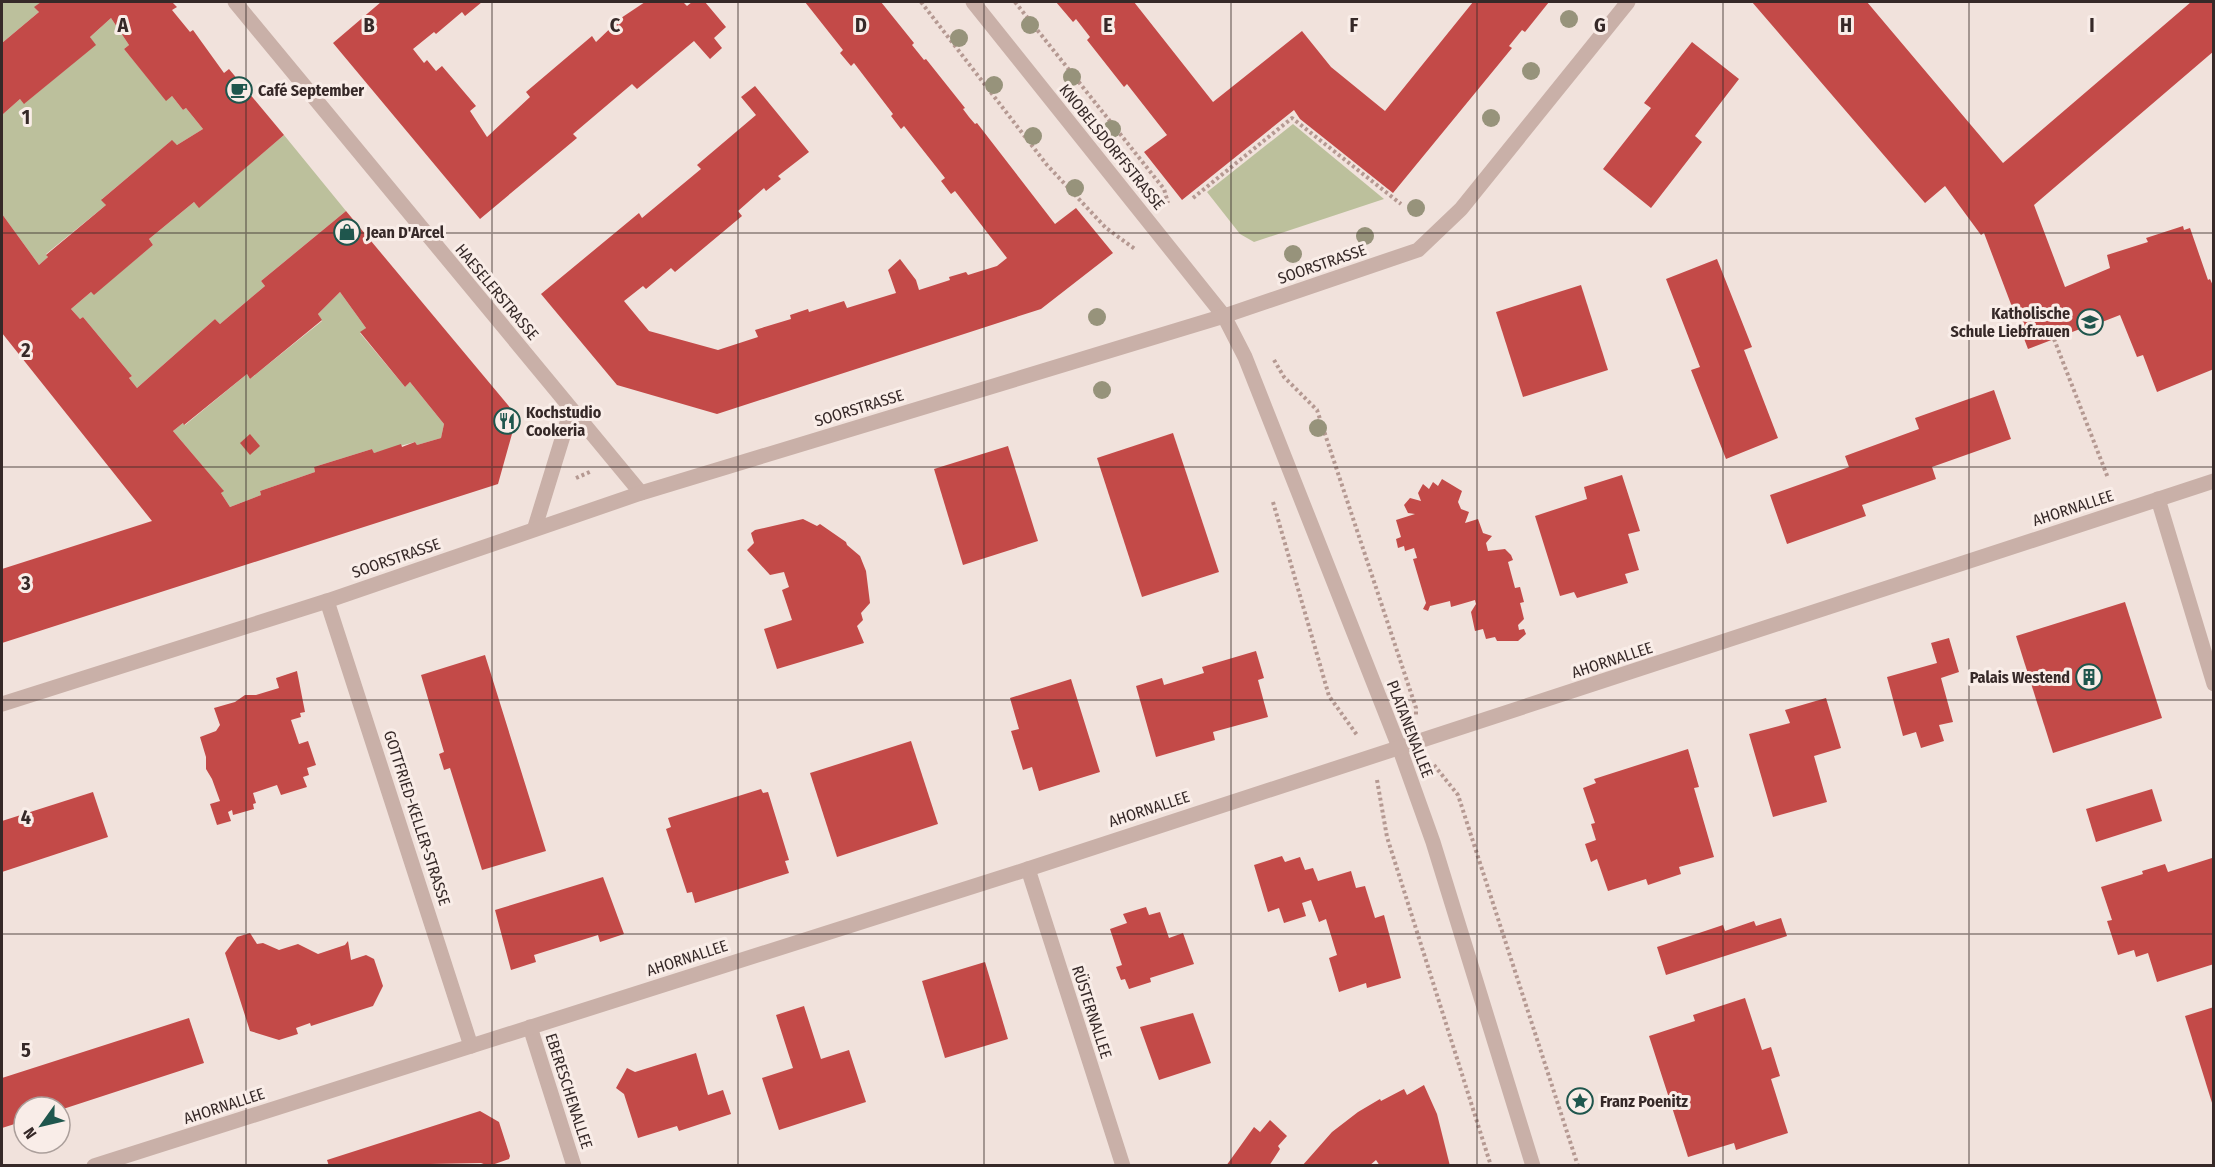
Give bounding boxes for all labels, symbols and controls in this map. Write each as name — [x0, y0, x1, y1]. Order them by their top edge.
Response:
text: A — [117, 13, 130, 37]
text: B — [363, 13, 375, 37]
text: C — [610, 13, 621, 37]
text: D — [855, 13, 867, 37]
text: E — [1103, 13, 1113, 37]
text: F — [1350, 13, 1359, 37]
text: G — [1594, 13, 1606, 37]
text: H — [1840, 13, 1852, 37]
text: I — [2089, 13, 2095, 37]
cafe icon: Café September — [224, 75, 254, 105]
street label: KNOBELSDORFFSTRASSE — [1055, 80, 1169, 214]
place label: Café September — [258, 81, 364, 100]
text: 1 — [22, 105, 30, 129]
shop icon: Jean D'Arcel — [332, 217, 362, 247]
place label: Jean D'Arcel — [365, 223, 445, 242]
street label: HAESELERSTRASSE — [451, 240, 543, 344]
street label: SOORSTRASSE — [1275, 240, 1369, 288]
place label: Katholische Schule Liebfrauen — [1951, 304, 2070, 341]
school or university icon: Katholische Schule Liebfrauen — [2075, 307, 2105, 337]
text: 2 — [20, 338, 31, 362]
street label: SOORSTRASSE — [812, 385, 906, 431]
place label: Kochstudio Cookeria — [526, 403, 602, 440]
restaurant icon: Kochstudio Cookeria — [492, 406, 522, 436]
street label: AHORNALLEE — [2030, 486, 2116, 530]
street label: SOORSTRASSE — [349, 534, 443, 582]
text: 3 — [20, 571, 31, 595]
street label: AHORNALLEE — [1569, 638, 1655, 682]
building icon: Palais Westend — [2074, 662, 2104, 692]
place label: Palais Westend — [1970, 668, 2070, 687]
street label: PLATANENALLEE — [1383, 678, 1437, 780]
street label: GOTTFRIED-KELLER-STRASSE — [380, 728, 454, 908]
street label: AHORNALLEE — [1106, 787, 1192, 831]
text: 4 — [21, 805, 31, 829]
street label: AHORNALLEE — [644, 936, 730, 980]
street label: RÜSTERNALLEE — [1068, 963, 1116, 1061]
street label: EBERESCHENALLEE — [541, 1031, 597, 1151]
text: 5 — [21, 1038, 31, 1062]
street label: AHORNALLEE — [181, 1084, 267, 1128]
place icon: Franz Poenitz — [1565, 1086, 1595, 1116]
place label: Franz Poenitz — [1600, 1092, 1688, 1111]
north arrow — [12, 1095, 72, 1155]
text: N — [19, 1124, 41, 1142]

